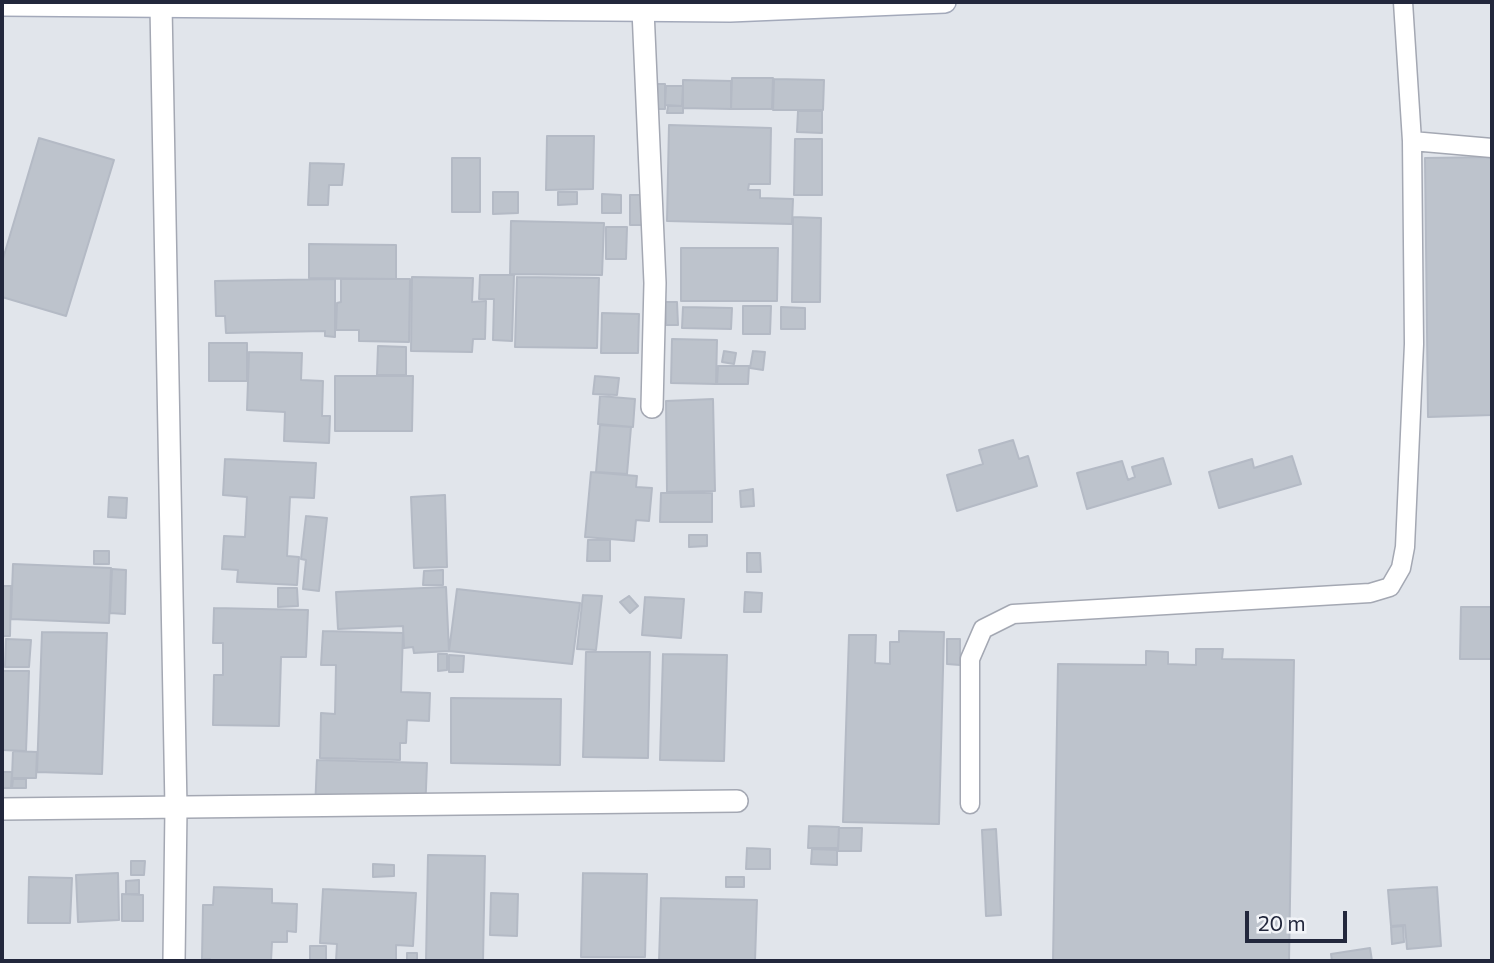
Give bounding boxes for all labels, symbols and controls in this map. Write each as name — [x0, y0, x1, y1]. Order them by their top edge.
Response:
scale bar — [1249, 897, 1350, 941]
text: 20 m — [1258, 910, 1306, 935]

